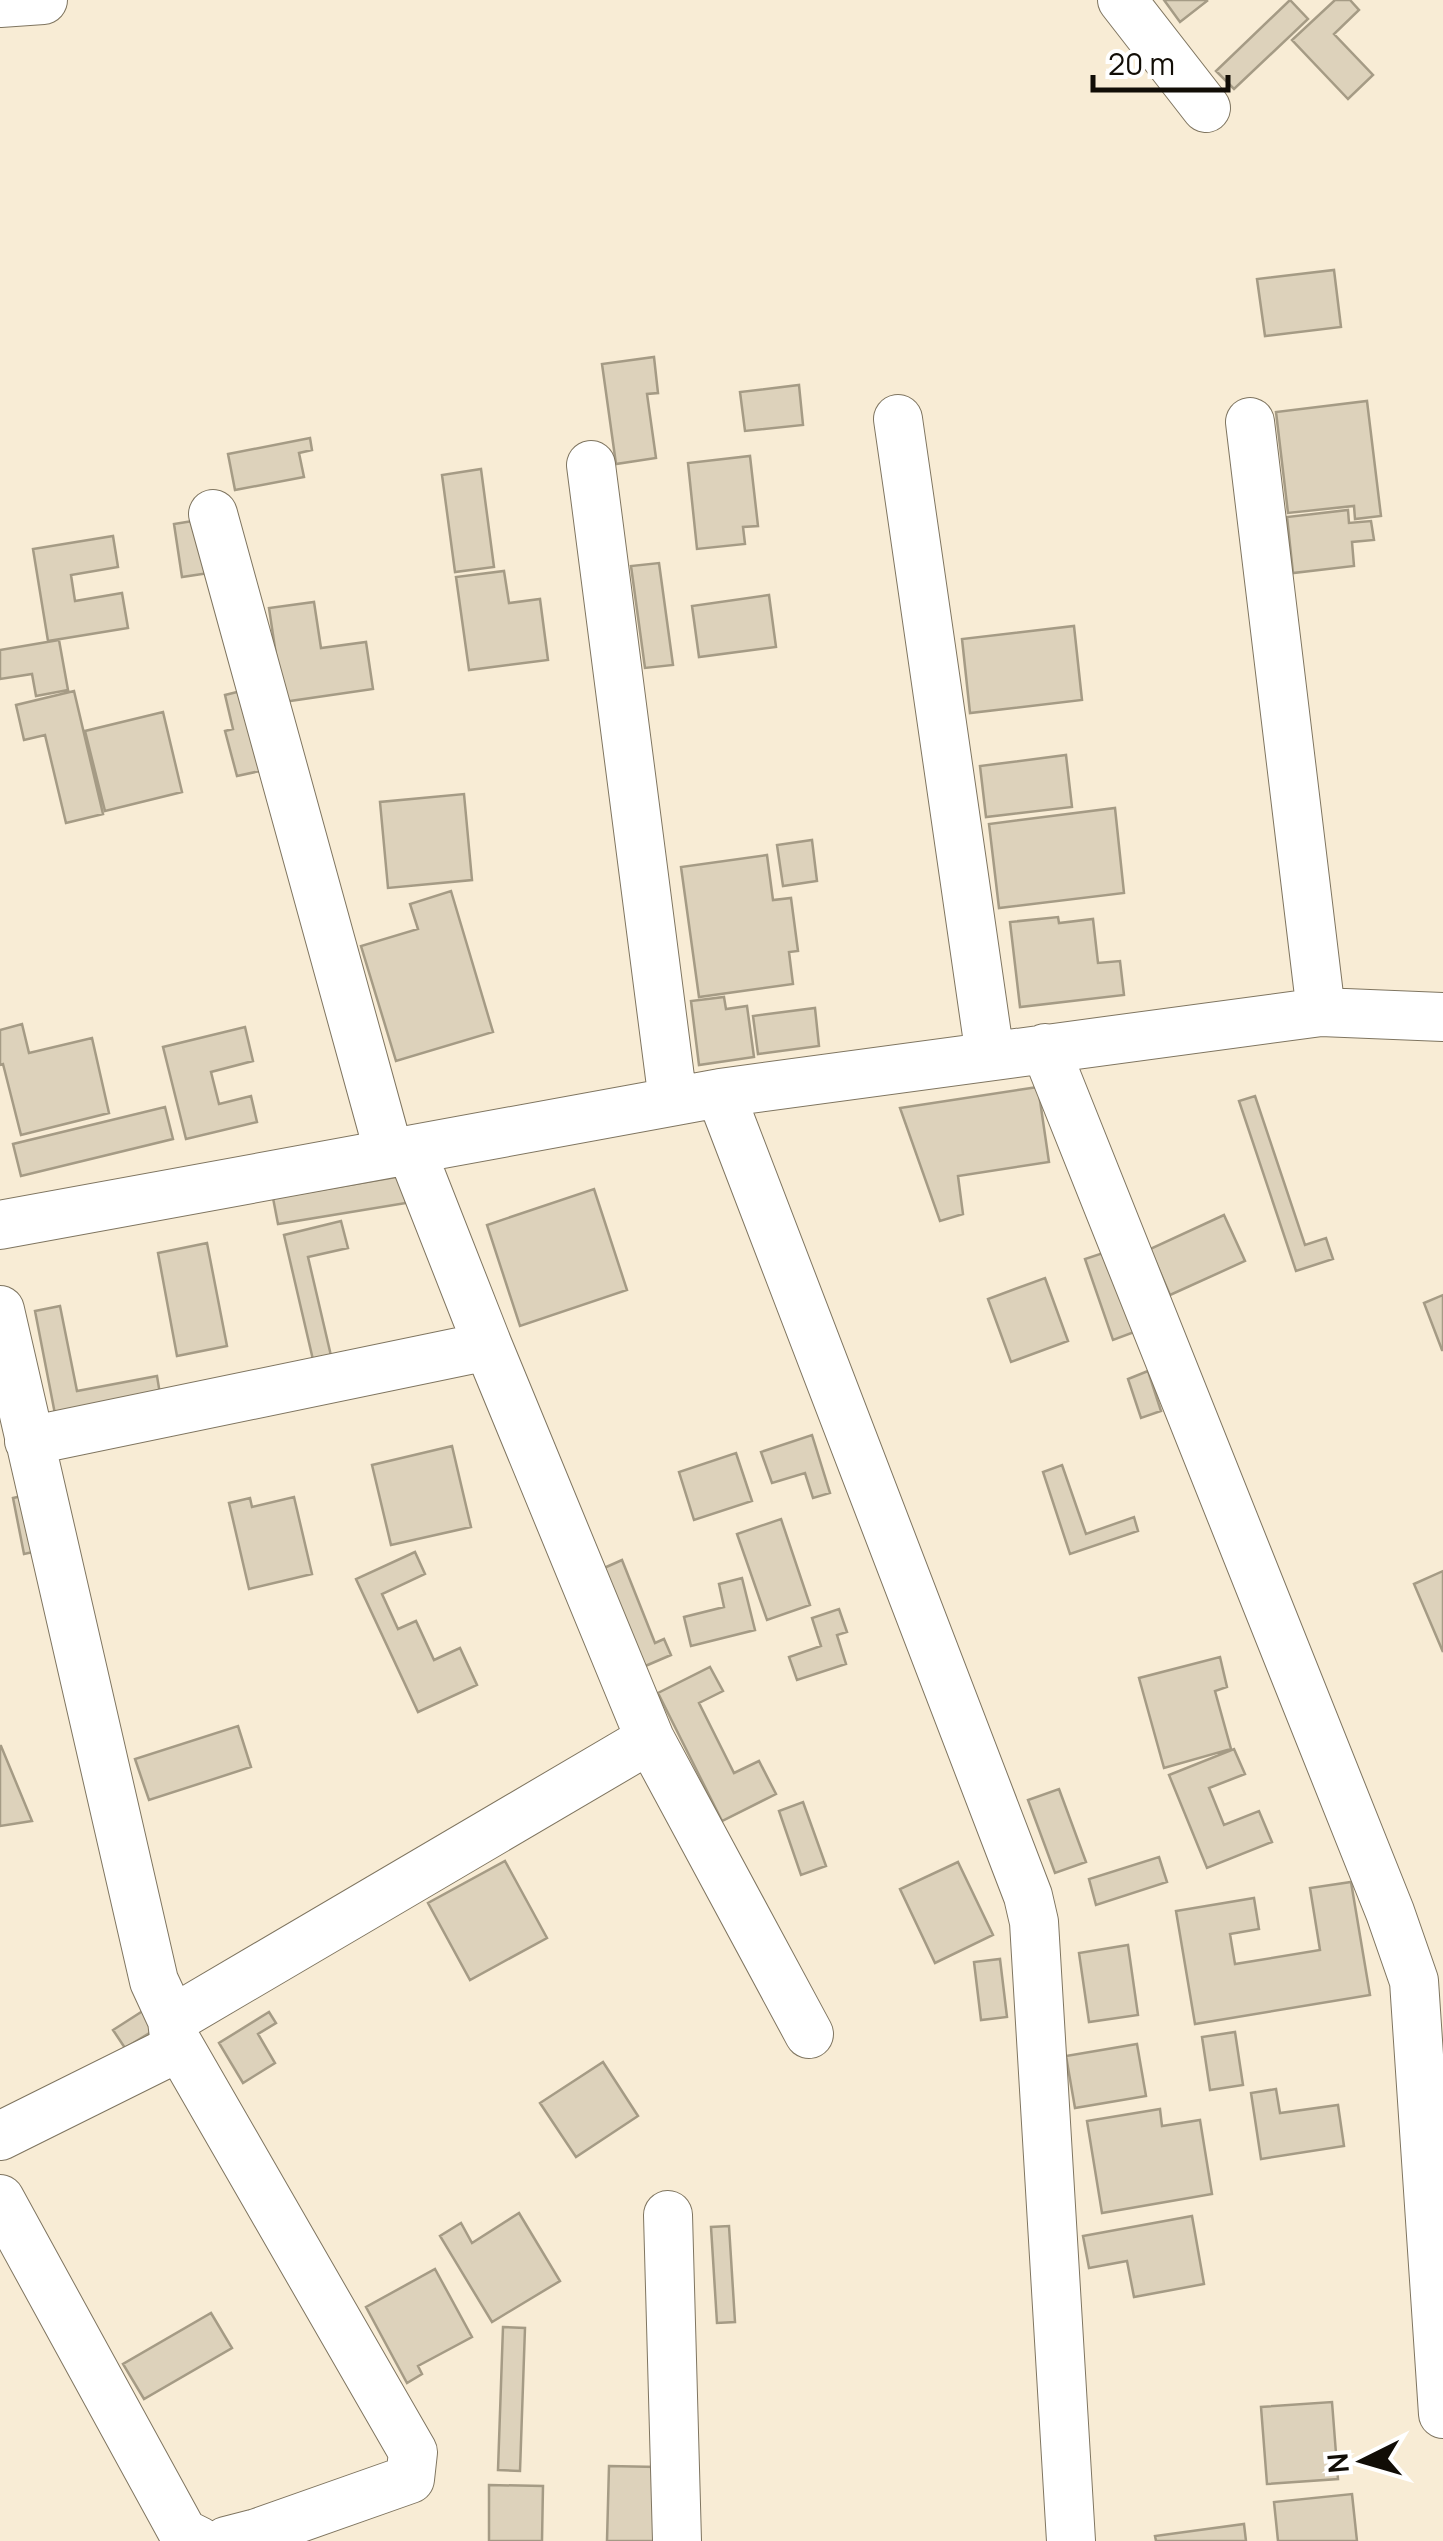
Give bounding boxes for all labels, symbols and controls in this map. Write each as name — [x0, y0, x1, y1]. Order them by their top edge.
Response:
scale bar — [1093, 30, 1228, 92]
text: 20 m — [1108, 43, 1175, 84]
north arrow — [1313, 2411, 1413, 2511]
text: N — [1317, 2452, 1357, 2475]

